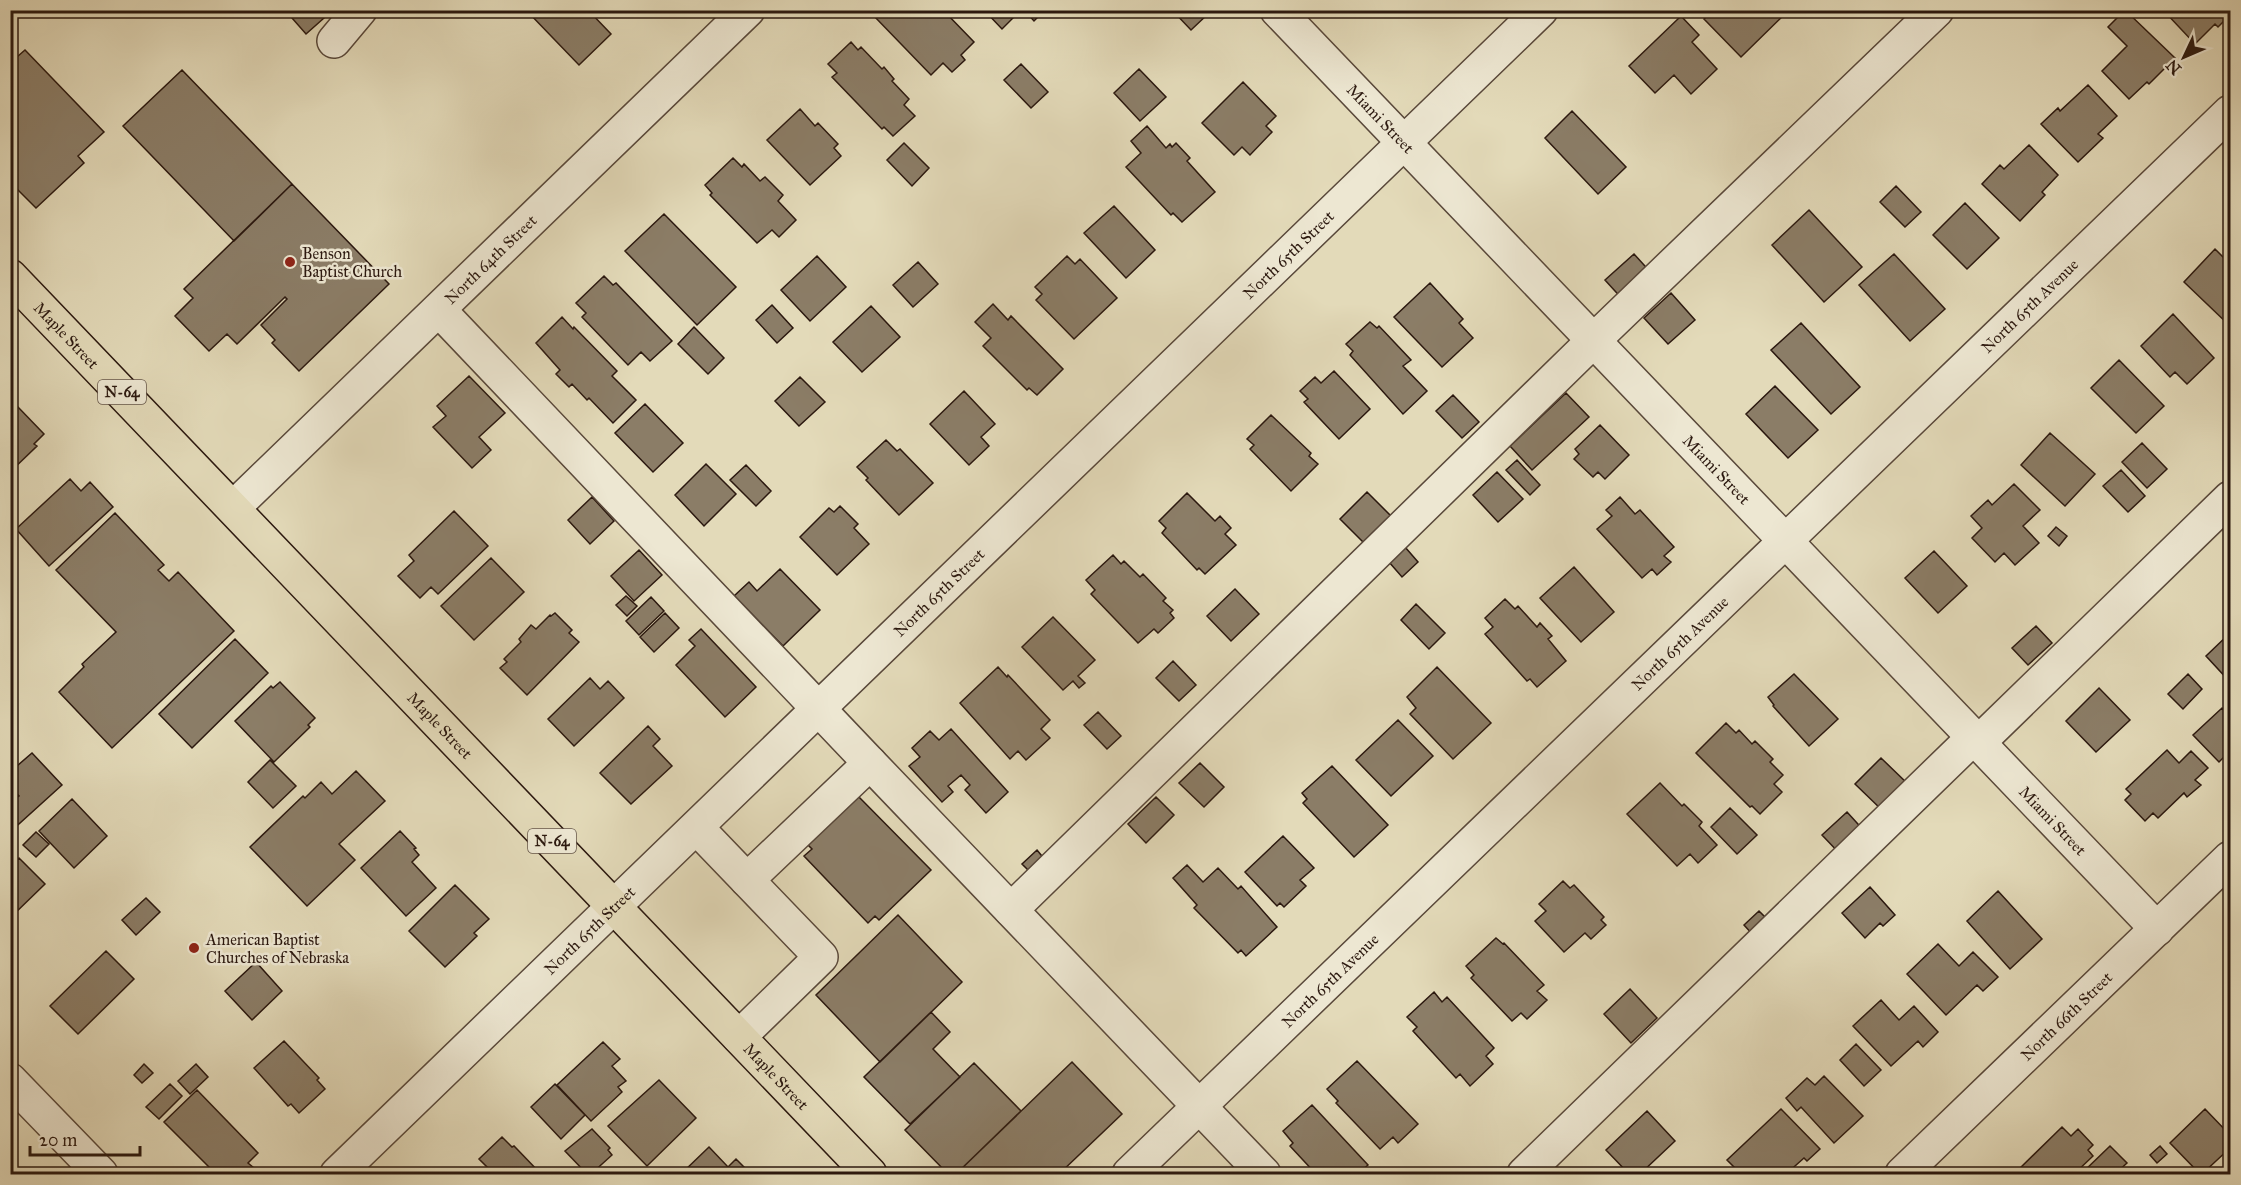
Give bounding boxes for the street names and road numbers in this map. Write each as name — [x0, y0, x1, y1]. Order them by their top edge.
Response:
street label: Miami Street — [1343, 80, 1419, 157]
street label: North 65th Street — [1239, 206, 1338, 303]
street label: North 64th Street — [440, 210, 540, 308]
street label: North 65th Avenue — [1977, 254, 2082, 356]
street label: Maple Street — [30, 298, 103, 373]
road number: N-64 — [98, 380, 146, 404]
street label: Miami Street — [1679, 431, 1755, 508]
street label: North 65th Street — [889, 544, 988, 640]
street label: North 65th Avenue — [1627, 592, 1732, 694]
street label: Maple Street — [404, 688, 477, 763]
street label: Miami Street — [2015, 782, 2091, 859]
road number: N-64 — [528, 829, 576, 853]
street label: North 65th Street — [540, 882, 639, 978]
street label: North 65th Avenue — [1277, 929, 1382, 1031]
street label: North 66th Street — [2017, 967, 2116, 1064]
street label: Maple Street — [740, 1039, 813, 1114]

